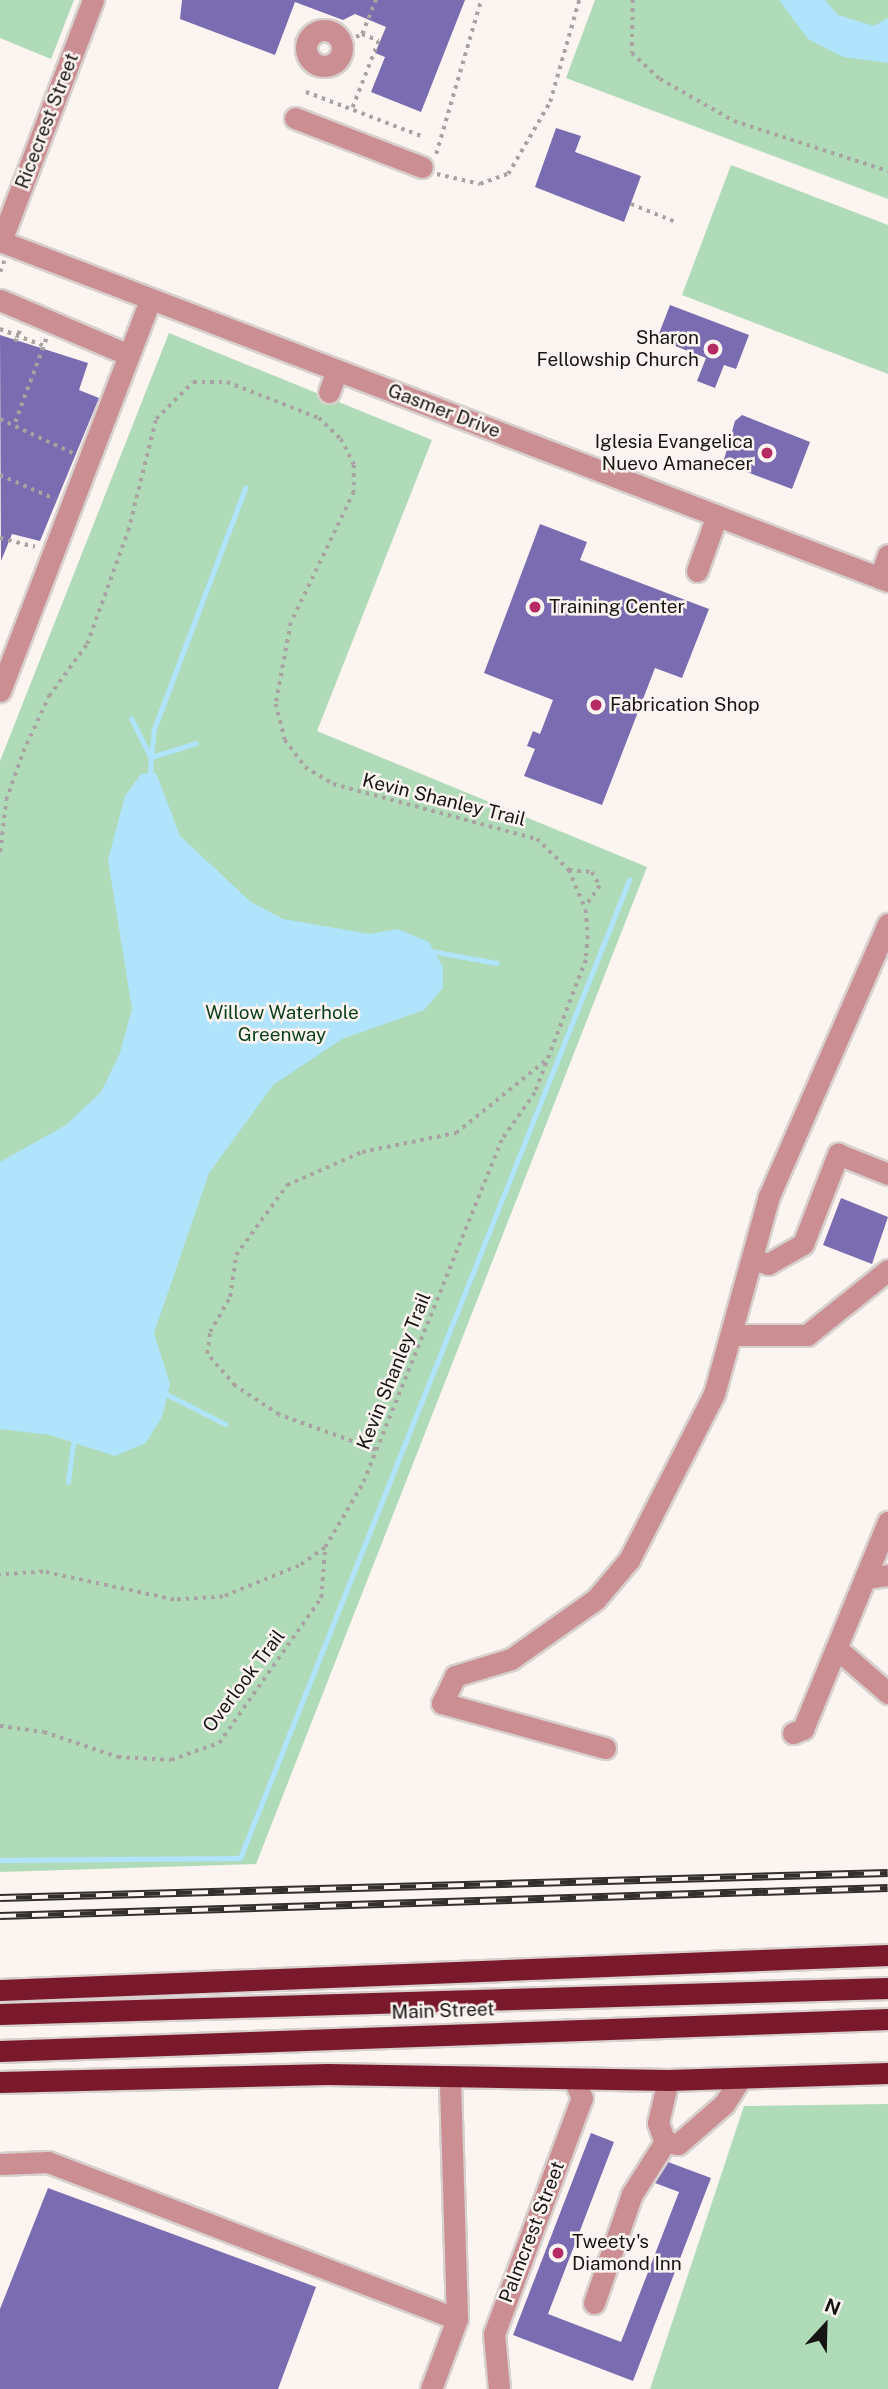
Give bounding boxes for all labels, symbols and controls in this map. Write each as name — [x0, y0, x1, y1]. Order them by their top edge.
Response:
street label: Ricecrest Street — [11, 50, 83, 192]
place label: Sharon Fellowship Church — [536, 327, 699, 371]
marker: Sharon Fellowship Church — [705, 341, 721, 357]
street label: Gasmer Drive — [385, 379, 503, 443]
place label: Iglesia Evangelica Nuevo Amanecer — [595, 431, 753, 475]
marker: Iglesia Evangelica Nuevo Amanecer — [759, 445, 775, 461]
place label: Training Center — [549, 596, 685, 618]
marker: Training Center — [527, 599, 543, 615]
place label: Fabrication Shop — [610, 694, 760, 716]
marker: Fabrication Shop — [588, 697, 604, 713]
street label: Kevin Shanley Trail — [360, 769, 528, 831]
park label: Willow Waterhole Greenway — [205, 1002, 359, 1046]
street label: Kevin Shanley Trail — [352, 1289, 436, 1453]
street label: Overlook Trail — [198, 1625, 290, 1737]
street label: Main Street — [391, 1998, 495, 2024]
street label: Palmcrest Street — [495, 2158, 569, 2306]
place label: Tweety's Diamond Inn — [572, 2231, 682, 2275]
marker: Tweety's Diamond Inn — [550, 2245, 566, 2261]
north arrow — [790, 2291, 860, 2361]
text: N — [822, 2294, 844, 2320]

